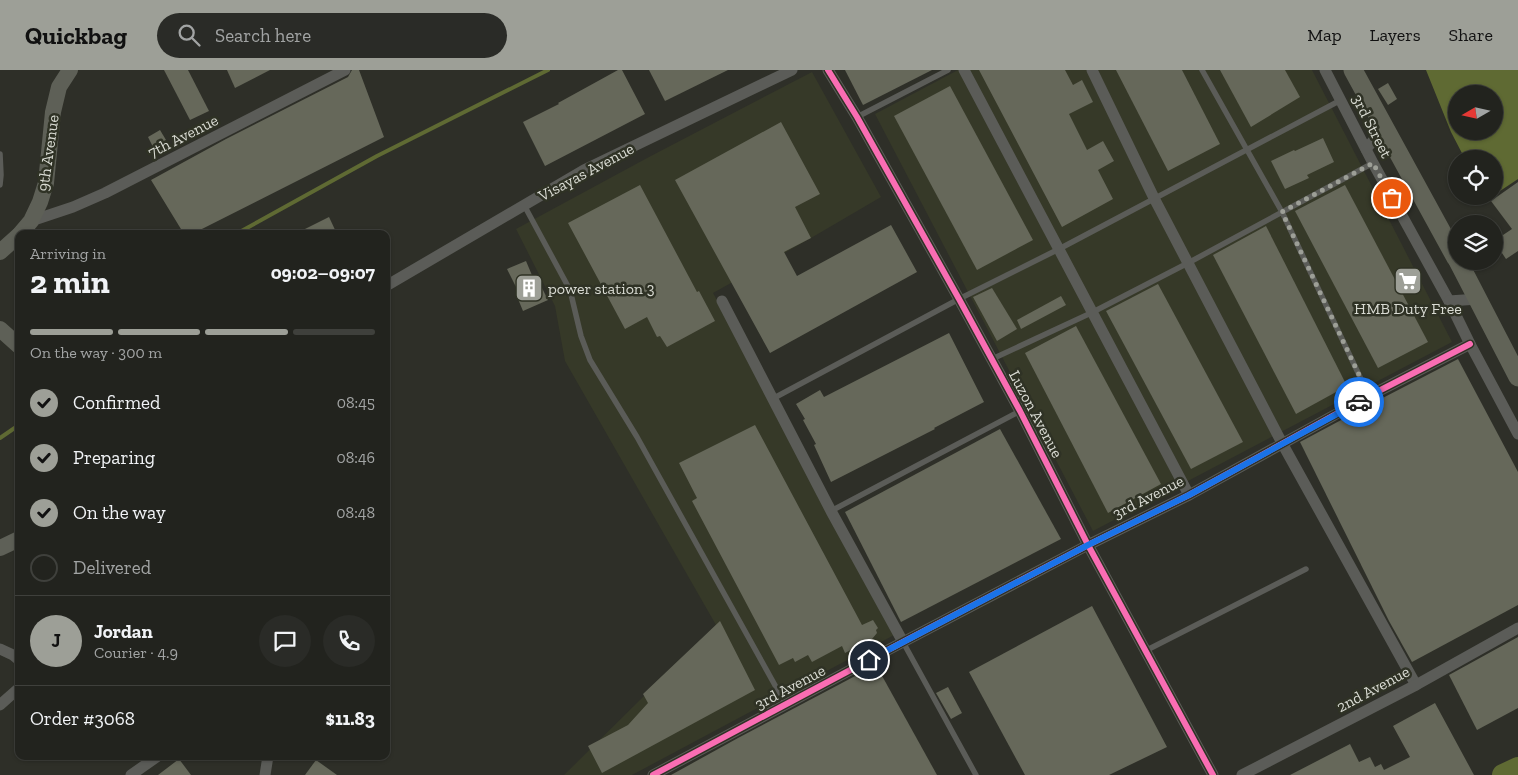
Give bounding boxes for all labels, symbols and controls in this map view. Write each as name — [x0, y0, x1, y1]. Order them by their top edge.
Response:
search box — [157, 13, 507, 58]
text: Quickbag — [25, 21, 127, 50]
icon: search — [175, 21, 203, 49]
text: Search here — [215, 24, 311, 47]
text: Map — [1307, 24, 1342, 46]
text: Layers — [1370, 24, 1421, 46]
text: Share — [1449, 24, 1493, 46]
north arrow — [1448, 85, 1502, 140]
map controls — [1448, 85, 1503, 270]
street label: 3rd Street — [1348, 91, 1396, 161]
street label: 7th Avenue — [145, 110, 221, 162]
street label: 9th Avenue — [33, 114, 63, 192]
street label: Visayas Avenue — [534, 139, 637, 206]
button: locate — [1448, 150, 1503, 205]
pin — [1371, 177, 1413, 219]
icon: bag — [1378, 184, 1406, 212]
button: layers — [1448, 215, 1503, 270]
text: Arriving in — [30, 244, 106, 263]
text: 09:02–09:07 — [271, 261, 375, 284]
text: 2 min — [30, 263, 110, 301]
supermarket icon: HMB Duty Free — [1393, 266, 1423, 296]
building icon: power station 3 — [514, 273, 544, 303]
place label: power station 3 — [548, 279, 655, 298]
place label: HMB Duty Free — [1354, 299, 1462, 318]
text: On the way · 300 m — [30, 343, 162, 362]
street label: Luzon Avenue — [1005, 367, 1067, 461]
courier — [1334, 377, 1384, 427]
icon: car — [1345, 388, 1373, 416]
icon: check — [30, 389, 58, 417]
text: Confirmed — [73, 391, 160, 414]
text: 08:45 — [337, 393, 375, 412]
icon: check — [30, 444, 58, 472]
text: Preparing — [73, 446, 155, 469]
text: 08:46 — [336, 448, 375, 467]
street label: 3rd Avenue — [1109, 471, 1187, 523]
icon: check — [30, 499, 58, 527]
text: On the way — [73, 501, 166, 524]
text: 08:48 — [336, 503, 375, 522]
text: Delivered — [73, 556, 151, 579]
button: chat — [259, 615, 311, 667]
button: phone — [323, 615, 375, 667]
text: Jordan — [94, 620, 153, 643]
text: J — [51, 629, 61, 652]
pin — [848, 639, 890, 681]
text: Courier · 4.9 — [94, 643, 178, 662]
icon: home — [855, 646, 883, 674]
street label: 3rd Avenue — [751, 660, 829, 714]
street label: 2nd Avenue — [1333, 662, 1413, 716]
text: Order #3068 — [30, 707, 135, 730]
text: $11.83 — [326, 707, 375, 730]

